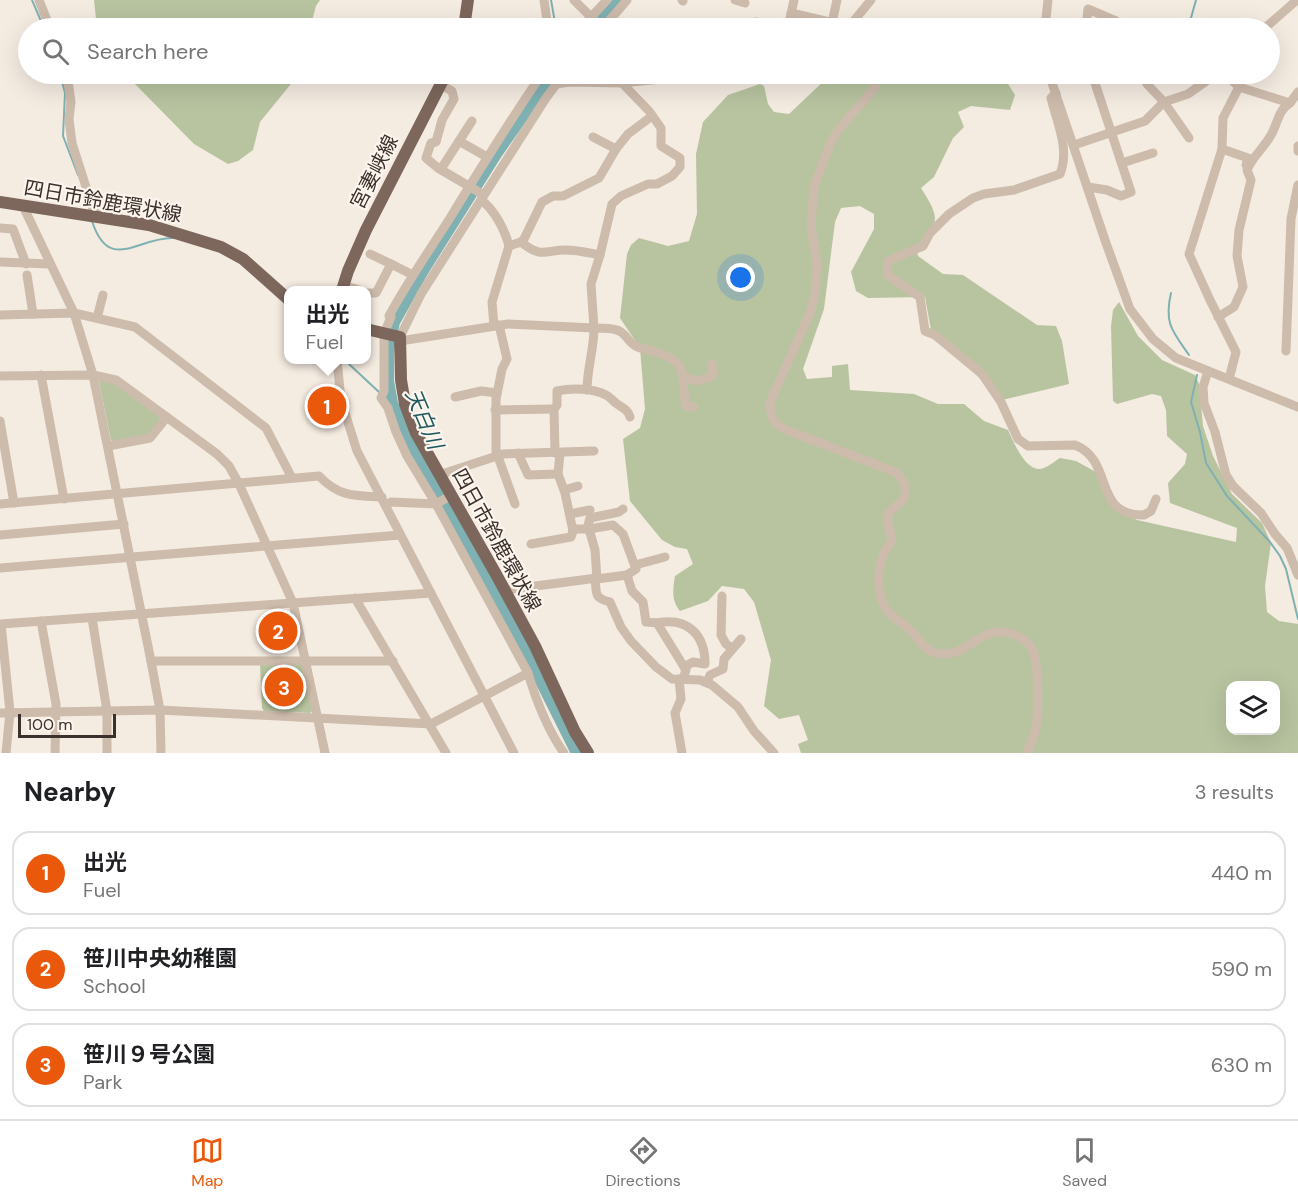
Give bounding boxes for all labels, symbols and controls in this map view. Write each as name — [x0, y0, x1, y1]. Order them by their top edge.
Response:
search box — [18, 18, 1280, 84]
icon: search — [39, 35, 72, 68]
text: Search here — [87, 37, 208, 66]
street label: 宮妻峡線 — [344, 130, 404, 214]
street label: 四日市鈴鹿環状線 — [22, 174, 184, 228]
your location — [726, 263, 755, 292]
popup — [284, 286, 371, 364]
text: 出光 — [305, 300, 350, 329]
text: Fuel — [305, 329, 343, 355]
pin: 1 — [308, 384, 346, 428]
water label: 天白川 — [399, 385, 450, 455]
street label: 四日市鈴鹿環状線 — [447, 464, 547, 616]
pin: 2 — [258, 608, 298, 654]
pin: 3 — [264, 664, 304, 710]
map controls — [1226, 681, 1280, 735]
button: layers — [1226, 681, 1280, 735]
scale bar — [18, 711, 116, 738]
text: 100 m — [27, 714, 72, 735]
text: Nearby — [24, 775, 116, 809]
text: 3 results — [1195, 779, 1274, 805]
text: 出光 — [83, 848, 127, 877]
text: 1 — [42, 860, 49, 886]
text: 440 m — [1211, 860, 1272, 886]
text: Fuel — [83, 877, 121, 903]
text: 笹川中央幼稚園 — [83, 944, 237, 973]
text: 2 — [40, 956, 51, 982]
text: 590 m — [1211, 956, 1272, 982]
text: School — [83, 973, 146, 999]
text: 笹川９号公園 — [83, 1040, 215, 1069]
text: 3 — [39, 1052, 52, 1078]
text: 630 m — [1211, 1052, 1272, 1078]
text: Park — [83, 1069, 123, 1095]
tab: Map — [191, 1134, 224, 1191]
tab: Directions — [605, 1134, 681, 1191]
tab: Saved — [1062, 1134, 1107, 1191]

